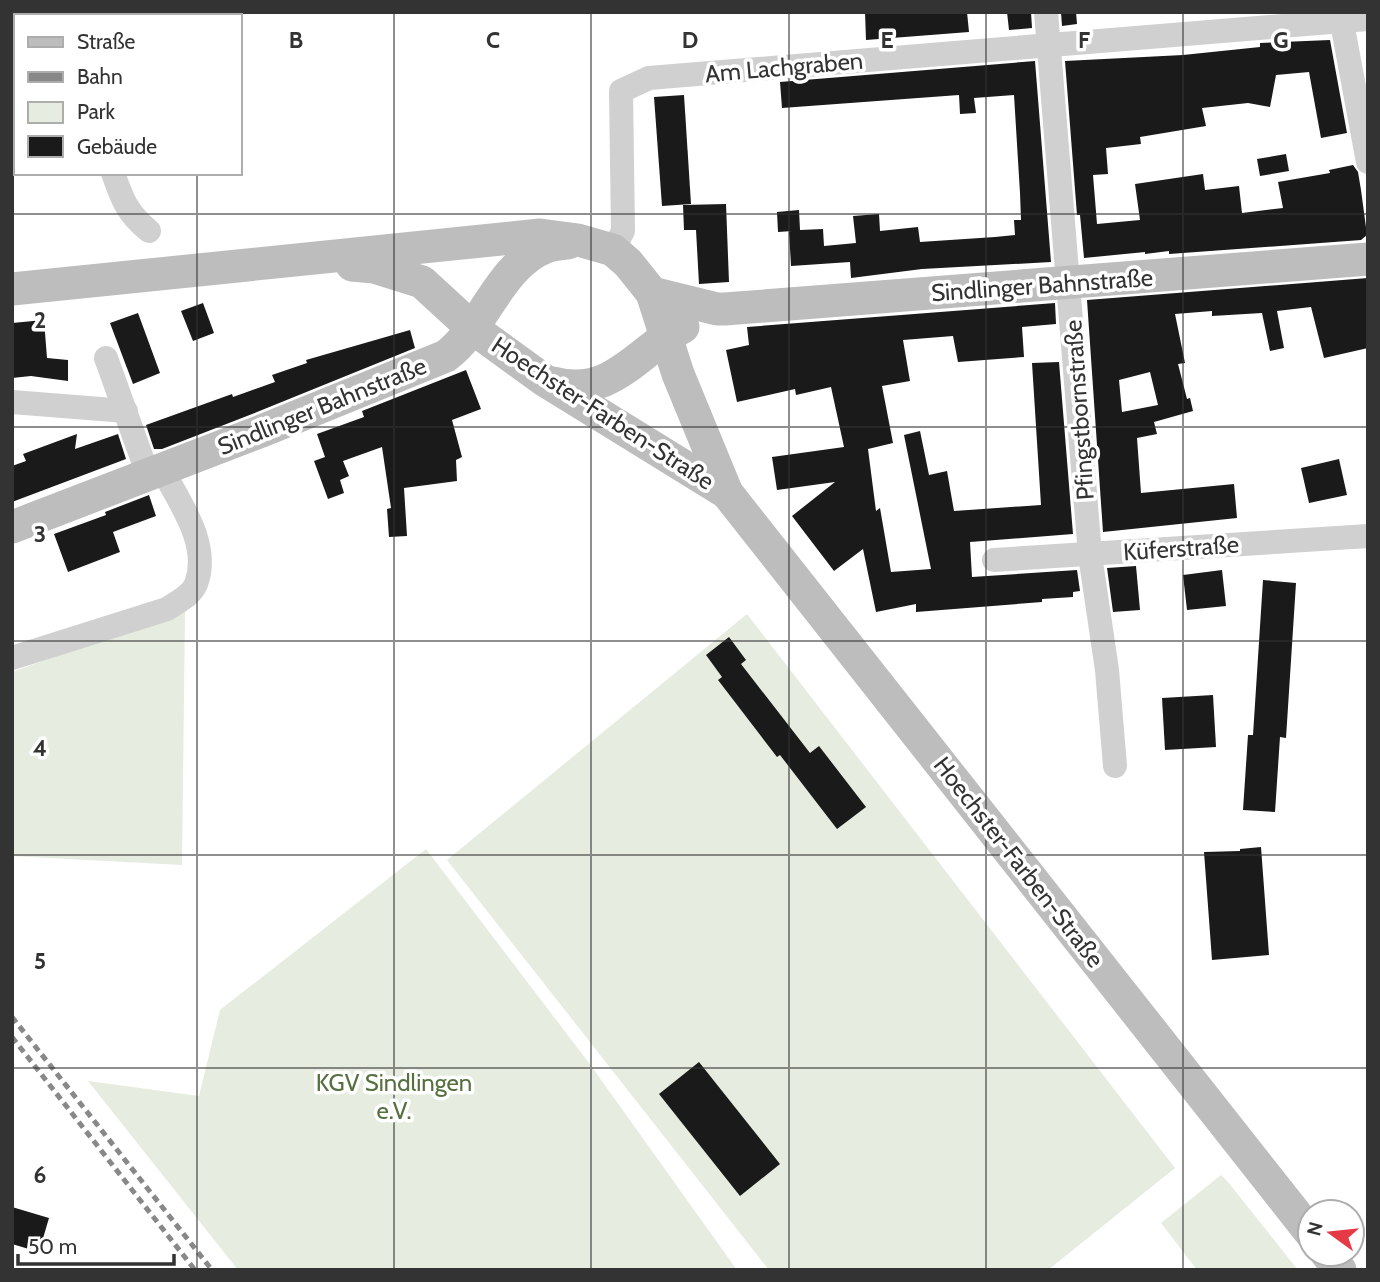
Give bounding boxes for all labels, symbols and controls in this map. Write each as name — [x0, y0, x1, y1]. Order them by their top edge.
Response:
legend — [14, 14, 242, 175]
text: B — [289, 26, 303, 54]
text: C — [486, 26, 500, 54]
text: D — [682, 26, 698, 54]
text: E — [880, 26, 894, 54]
text: F — [1078, 26, 1090, 54]
text: G — [1273, 26, 1289, 54]
text: Straße — [77, 29, 136, 54]
street label: Am Lachgraben — [704, 46, 864, 88]
text: Bahn — [77, 64, 123, 89]
text: Park — [77, 99, 115, 124]
text: Gebäude — [77, 134, 157, 159]
street label: Sindlinger Bahnstraße — [930, 263, 1154, 307]
text: 2 — [34, 306, 46, 334]
street label: Pfingstbornstraße — [1058, 319, 1100, 501]
street label: Hoechster-Farben-Straße — [486, 330, 720, 496]
street label: Sindlinger Bahnstraße — [213, 351, 431, 461]
text: 3 — [34, 520, 46, 548]
street label: Küferstraße — [1122, 529, 1240, 567]
text: 4 — [33, 734, 47, 762]
street label: Hoechster-Farben-Straße — [928, 751, 1110, 973]
text: 5 — [34, 947, 46, 975]
park label: KGV Sindlingen e.V. — [316, 1068, 472, 1125]
text: 6 — [34, 1161, 46, 1189]
north arrow — [1296, 1198, 1366, 1268]
text: N — [1302, 1219, 1328, 1238]
scale bar — [18, 1222, 173, 1266]
text: 50 m — [28, 1234, 77, 1259]

